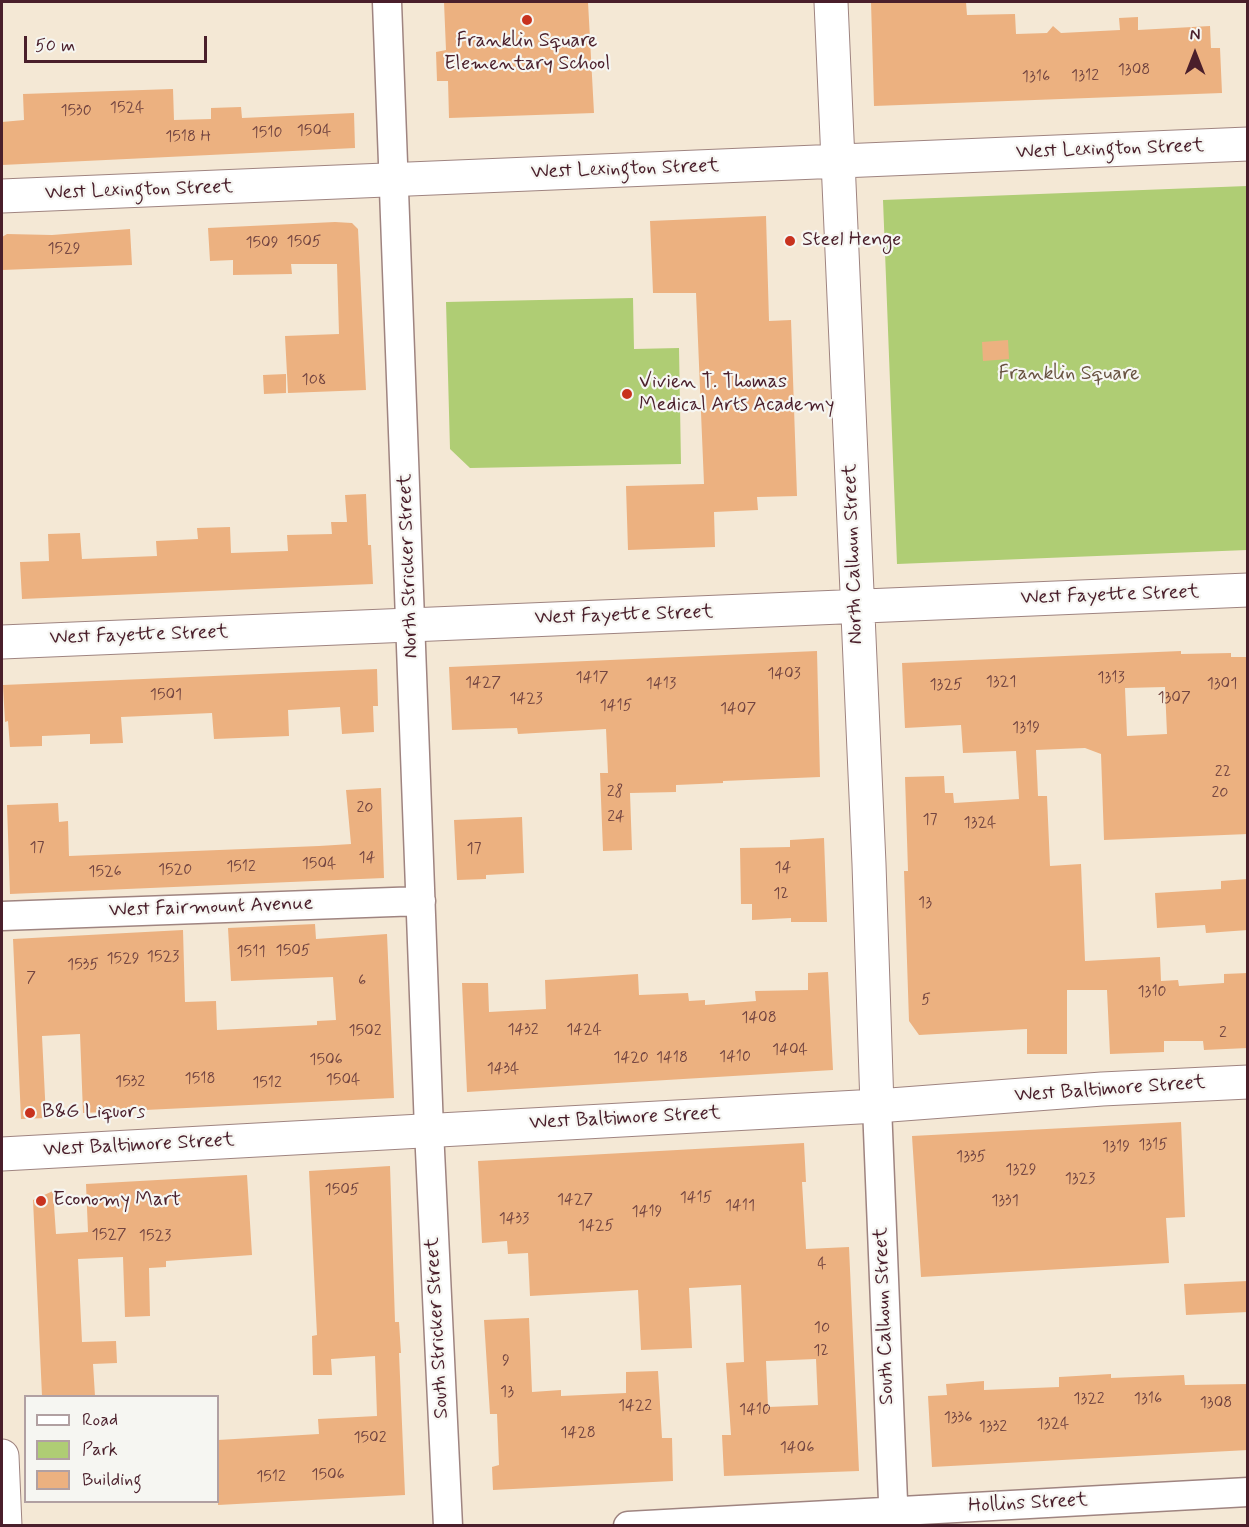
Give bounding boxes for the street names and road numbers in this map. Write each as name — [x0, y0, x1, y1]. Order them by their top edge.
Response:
street label: West Lexington Street — [1016, 135, 1204, 165]
street label: West Lexington Street — [531, 155, 719, 185]
street label: West Lexington Street — [45, 176, 233, 206]
street label: North Calhoun Street — [839, 463, 869, 645]
street label: North Stricker Street — [394, 473, 424, 659]
street label: West Fayette Street — [1020, 581, 1200, 611]
street label: West Fayette Street — [534, 601, 714, 631]
street label: West Fayette Street — [49, 621, 229, 651]
street label: West Fairmount Avenue — [108, 892, 314, 924]
street label: West Baltimore Street — [1014, 1071, 1206, 1109]
street label: West Baltimore Street — [529, 1102, 721, 1136]
street label: West Baltimore Street — [43, 1129, 235, 1163]
street label: South Calhoun Street — [870, 1227, 900, 1405]
street label: South Stricker Street — [421, 1237, 455, 1419]
street label: Hollins Street — [968, 1489, 1088, 1519]

